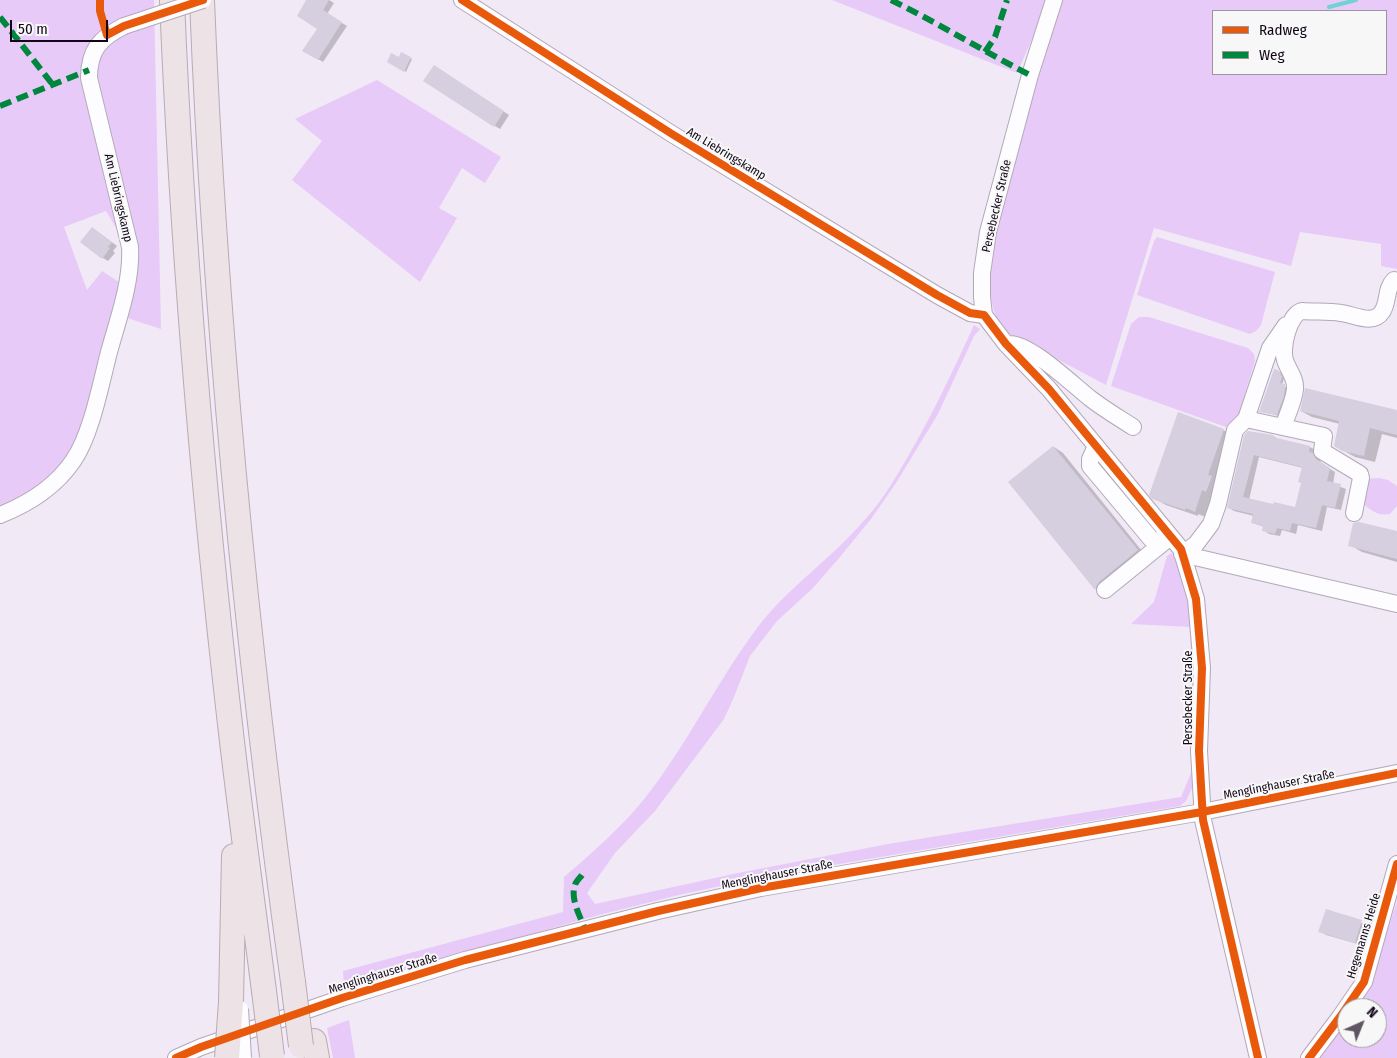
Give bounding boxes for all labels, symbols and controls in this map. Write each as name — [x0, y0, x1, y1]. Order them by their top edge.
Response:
scale bar — [12, 10, 110, 42]
legend — [1212, 10, 1387, 75]
text: 50 m — [18, 20, 48, 38]
text: Radweg — [1259, 21, 1307, 39]
text: Weg — [1259, 46, 1285, 64]
street label: Am Liebringskamp — [684, 125, 768, 183]
street label: Am Liebringskamp — [101, 152, 135, 244]
street label: Persebecker Straße — [979, 158, 1015, 254]
street label: Persebecker Straße — [1182, 651, 1196, 745]
street label: Menglinghauser Straße — [1222, 767, 1336, 803]
street label: Menglinghauser Straße — [720, 857, 834, 893]
street label: Hegemanns Heide — [1344, 891, 1384, 981]
street label: Menglinghauser Straße — [327, 951, 439, 997]
north arrow — [1337, 998, 1387, 1048]
text: N — [1363, 1004, 1381, 1022]

